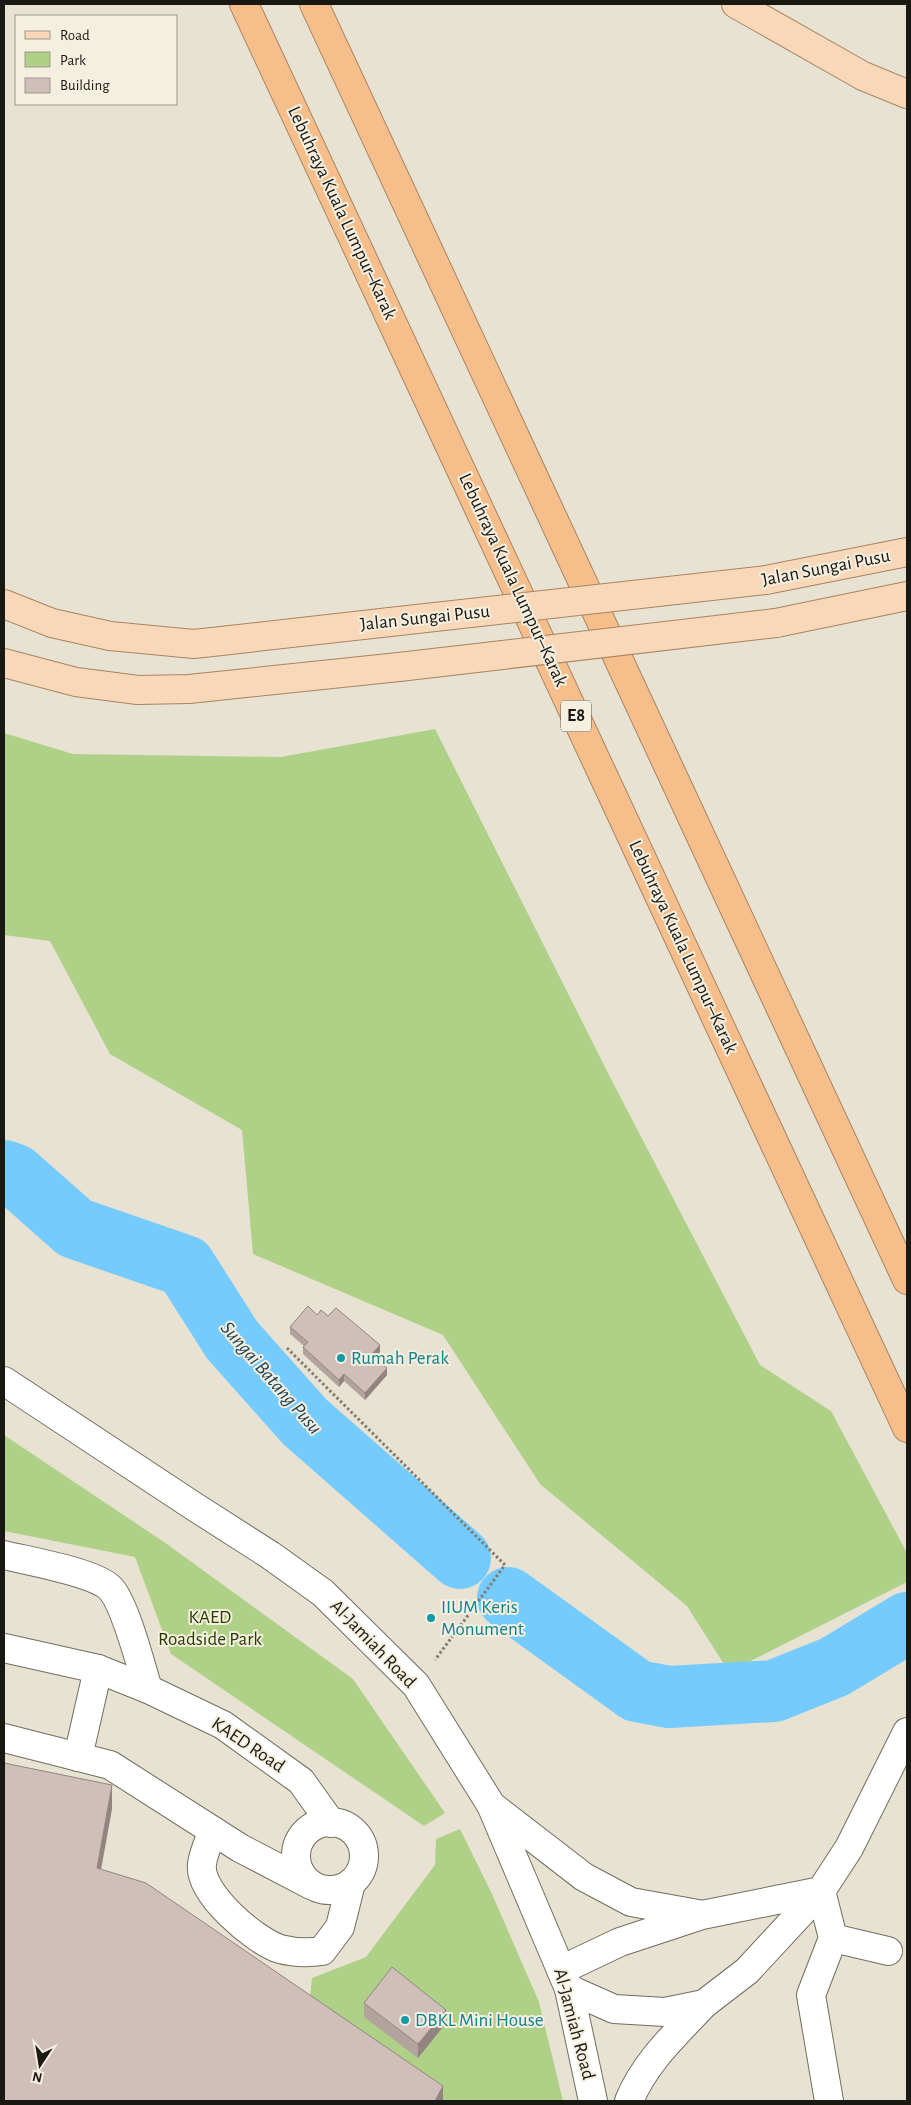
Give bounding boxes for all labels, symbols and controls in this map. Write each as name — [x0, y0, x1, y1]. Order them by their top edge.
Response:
legend — [15, 15, 178, 105]
text: Road — [60, 28, 90, 43]
text: Park — [60, 53, 86, 68]
text: Building — [60, 78, 110, 93]
street label: Lebuhraya Kuala Lumpur–Karak — [284, 103, 400, 323]
street label: Lebuhraya Kuala Lumpur–Karak — [455, 470, 571, 690]
street label: Jalan Sungai Pusu — [760, 546, 892, 590]
street label: Jalan Sungai Pusu — [359, 602, 491, 634]
road number: E8 — [561, 700, 591, 731]
street label: Lebuhraya Kuala Lumpur–Karak — [625, 837, 741, 1057]
water label: Sungai Batang Pusu — [217, 1318, 325, 1438]
place label: Rumah Perak — [351, 1349, 449, 1368]
marker: Rumah Perak — [335, 1352, 347, 1364]
street label: Al-Jamiah Road — [326, 1596, 420, 1692]
place label: IIUM Keris Monument — [441, 1598, 524, 1639]
park label: KAED Roadside Park — [158, 1608, 262, 1649]
marker: IIUM Keris Monument — [425, 1612, 437, 1624]
street label: KAED Road — [208, 1714, 288, 1776]
street label: Al-Jamiah Road — [550, 1966, 598, 2082]
place label: DBKL Mini House — [415, 2011, 543, 2030]
marker: DBKL Mini House — [399, 2014, 411, 2026]
north arrow — [15, 2040, 65, 2090]
text: N — [31, 2069, 44, 2085]

